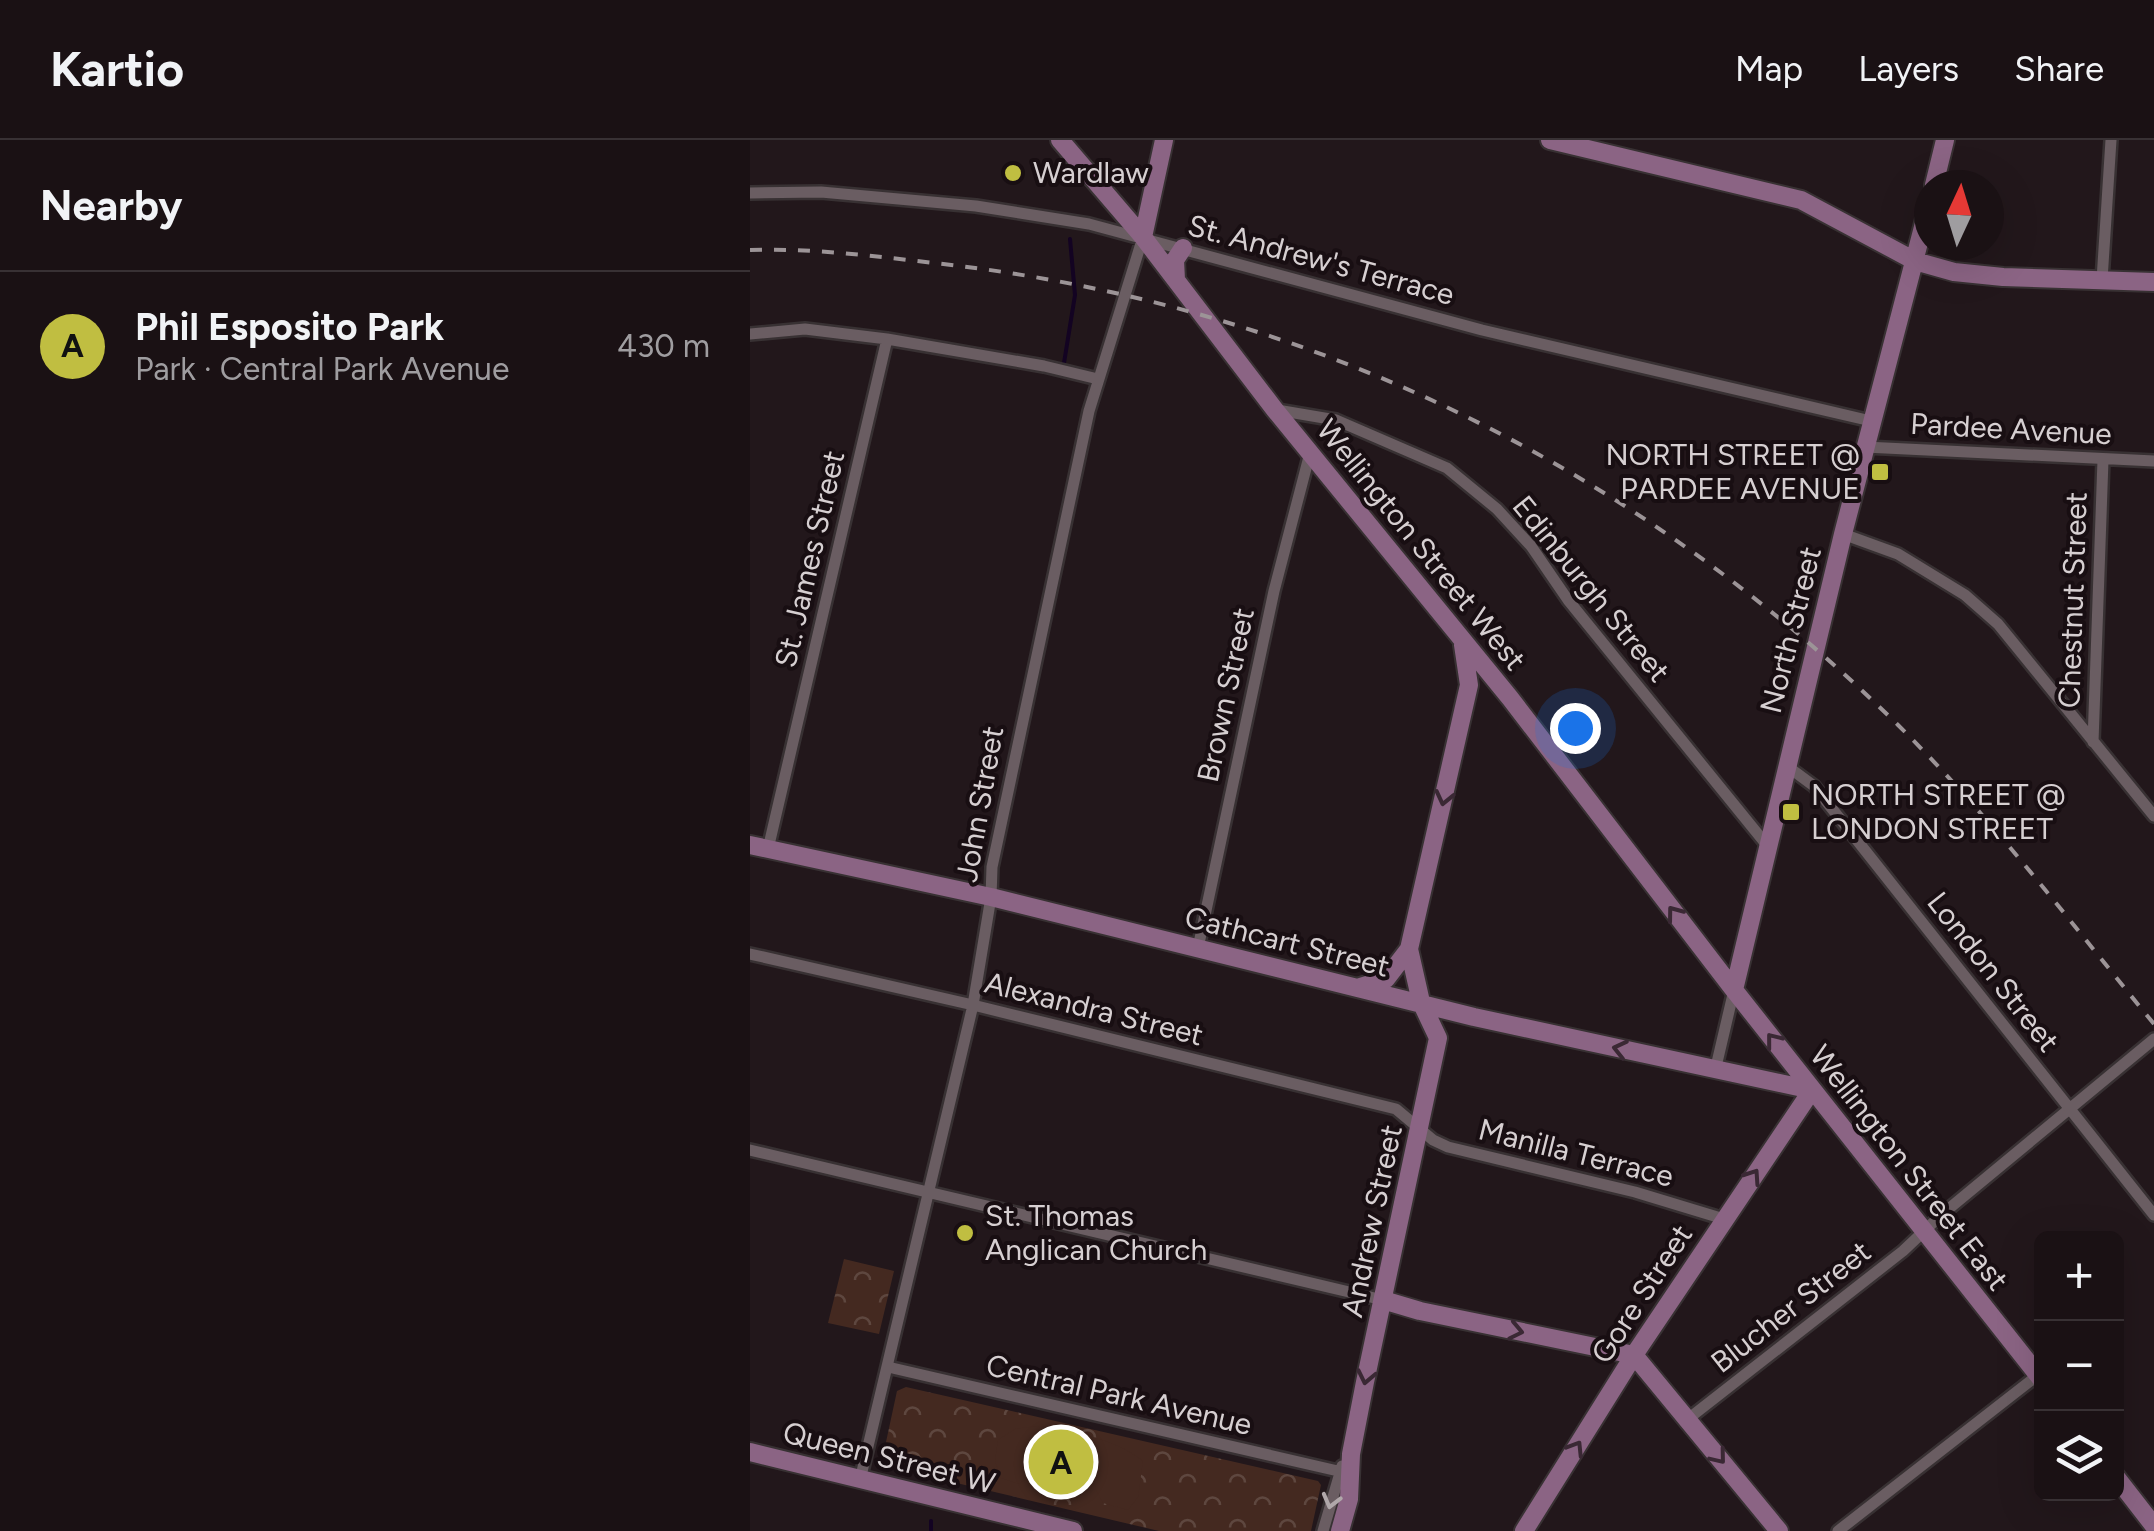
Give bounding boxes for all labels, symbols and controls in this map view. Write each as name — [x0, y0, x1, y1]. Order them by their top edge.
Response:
text: Kartio — [50, 40, 184, 98]
text: Map — [1735, 48, 1803, 90]
text: Layers — [1858, 48, 1959, 90]
text: Share — [2014, 48, 2104, 90]
place label: Wardlaw — [1033, 154, 1149, 191]
marker: Wardlaw — [1002, 162, 1024, 184]
north arrow — [1914, 170, 2004, 260]
text: Nearby — [40, 180, 182, 231]
street label: St. Andrew's Terrace — [1184, 206, 1458, 313]
text: Phil Esposito Park — [135, 304, 444, 350]
text: A — [61, 327, 84, 365]
text: 430 m — [617, 327, 710, 365]
text: Park · Central Park Avenue — [135, 350, 509, 388]
street label: Pardee Avenue — [1909, 405, 2113, 452]
street label: Wellington Street West — [1309, 412, 1534, 678]
place label: NORTH STREET @ PARDEE AVENUE — [1605, 436, 1860, 507]
street label: St. James Street — [767, 447, 852, 671]
marker: NORTH STREET @ PARDEE AVENUE — [1869, 461, 1891, 483]
street label: Edinburgh Street — [1505, 488, 1678, 689]
street label: Chestnut Street — [2050, 491, 2095, 709]
street label: North Street — [1752, 543, 1829, 717]
street label: Brown Street — [1189, 604, 1262, 785]
your location — [1550, 703, 1601, 754]
street label: John Street — [948, 723, 1011, 885]
place label: NORTH STREET @ LONDON STREET — [1811, 776, 2066, 847]
one-way arrow — [1435, 789, 1456, 806]
marker: NORTH STREET @ LONDON STREET — [1780, 801, 1802, 823]
street label: London Street — [1919, 884, 2067, 1059]
street label: Cathcart Street — [1181, 898, 1393, 985]
one-way arrow — [1669, 906, 1686, 924]
street label: Alexandra Street — [981, 964, 1207, 1054]
one-way arrow — [1767, 1034, 1784, 1052]
street label: Wellington Street East — [1802, 1038, 2017, 1298]
one-way arrow — [1612, 1040, 1629, 1061]
street label: Manilla Terrace — [1475, 1110, 1677, 1195]
street label: Andrew Street — [1333, 1121, 1410, 1320]
one-way arrow — [1741, 1169, 1759, 1188]
place label: St. Thomas Anglican Church — [985, 1197, 1207, 1268]
street label: Gore Street — [1583, 1217, 1700, 1370]
marker: St. Thomas Anglican Church — [954, 1222, 976, 1244]
map controls — [2034, 1231, 2124, 1501]
button: + — [2034, 1231, 2124, 1321]
street label: Blucher Street — [1703, 1233, 1878, 1380]
one-way arrow — [1507, 1319, 1524, 1340]
button: − — [2034, 1321, 2124, 1411]
street label: Central Park Avenue — [983, 1346, 1256, 1443]
one-way arrow — [1357, 1368, 1378, 1385]
button: layers — [2034, 1411, 2124, 1501]
street label: Queen Street W — [779, 1413, 999, 1502]
pin: A — [1028, 1424, 1094, 1500]
one-way arrow — [1564, 1441, 1583, 1459]
one-way arrow — [1707, 1446, 1725, 1464]
one-way arrow — [1321, 1492, 1342, 1509]

